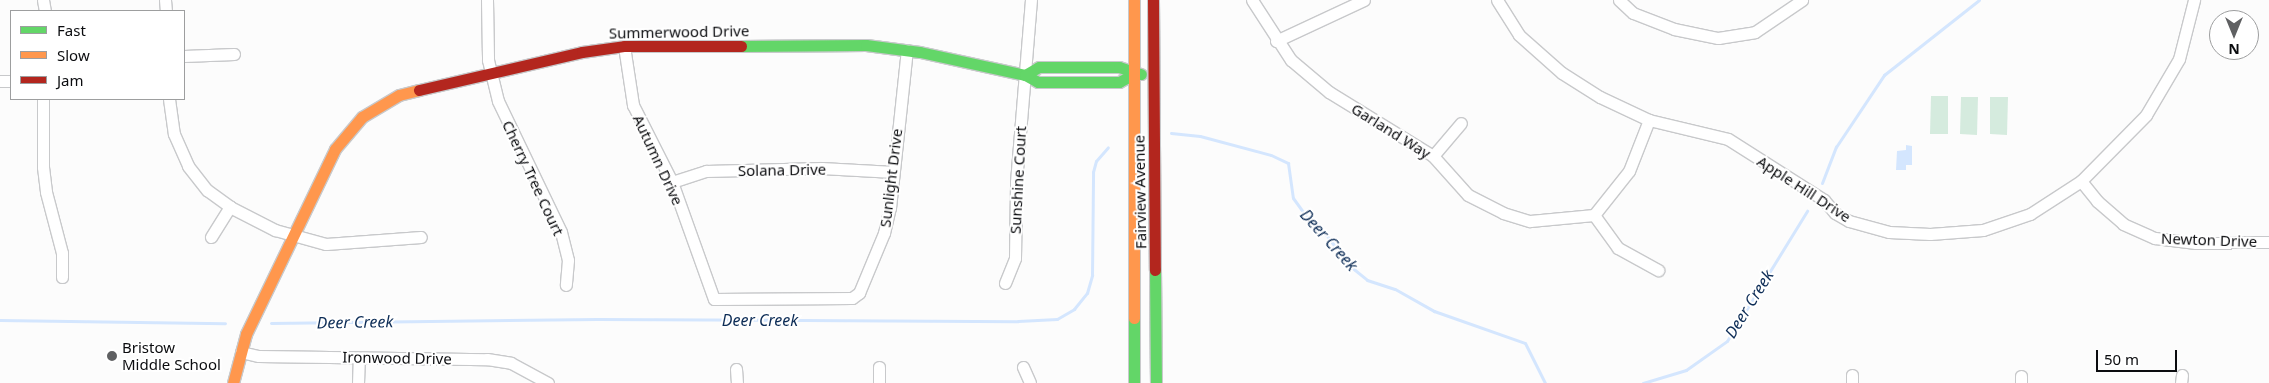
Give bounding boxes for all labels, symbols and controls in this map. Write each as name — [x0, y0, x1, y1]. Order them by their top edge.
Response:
legend — [10, 10, 185, 100]
north arrow — [2209, 10, 2259, 60]
text: Fast — [57, 20, 86, 40]
street label: Summerwood Drive — [609, 22, 749, 42]
text: N — [2228, 40, 2240, 59]
text: Slow — [57, 45, 90, 65]
text: Jam — [57, 70, 84, 90]
street label: Garland Way — [1348, 100, 1434, 162]
street label: Autumn Drive — [629, 112, 687, 208]
street label: Cherry Tree Court — [498, 118, 568, 238]
street label: Sunshine Court — [1006, 126, 1030, 234]
street label: Sunlight Drive — [876, 128, 906, 228]
street label: Fairview Avenue — [1130, 135, 1150, 249]
street label: Apple Hill Drive — [1754, 152, 1854, 226]
street label: Solana Drive — [738, 160, 826, 180]
water label: Deer Creek — [1296, 205, 1362, 275]
street label: Newton Drive — [2161, 229, 2257, 251]
water label: Deer Creek — [1721, 266, 1777, 342]
water label: Deer Creek — [722, 310, 798, 330]
water label: Deer Creek — [317, 312, 393, 332]
place label: Bristow Middle School — [122, 338, 221, 373]
scale bar — [2099, 340, 2180, 372]
street label: Ironwood Drive — [342, 348, 452, 368]
text: 50 m — [2104, 349, 2139, 369]
marker: Bristow Middle School — [106, 350, 118, 362]

